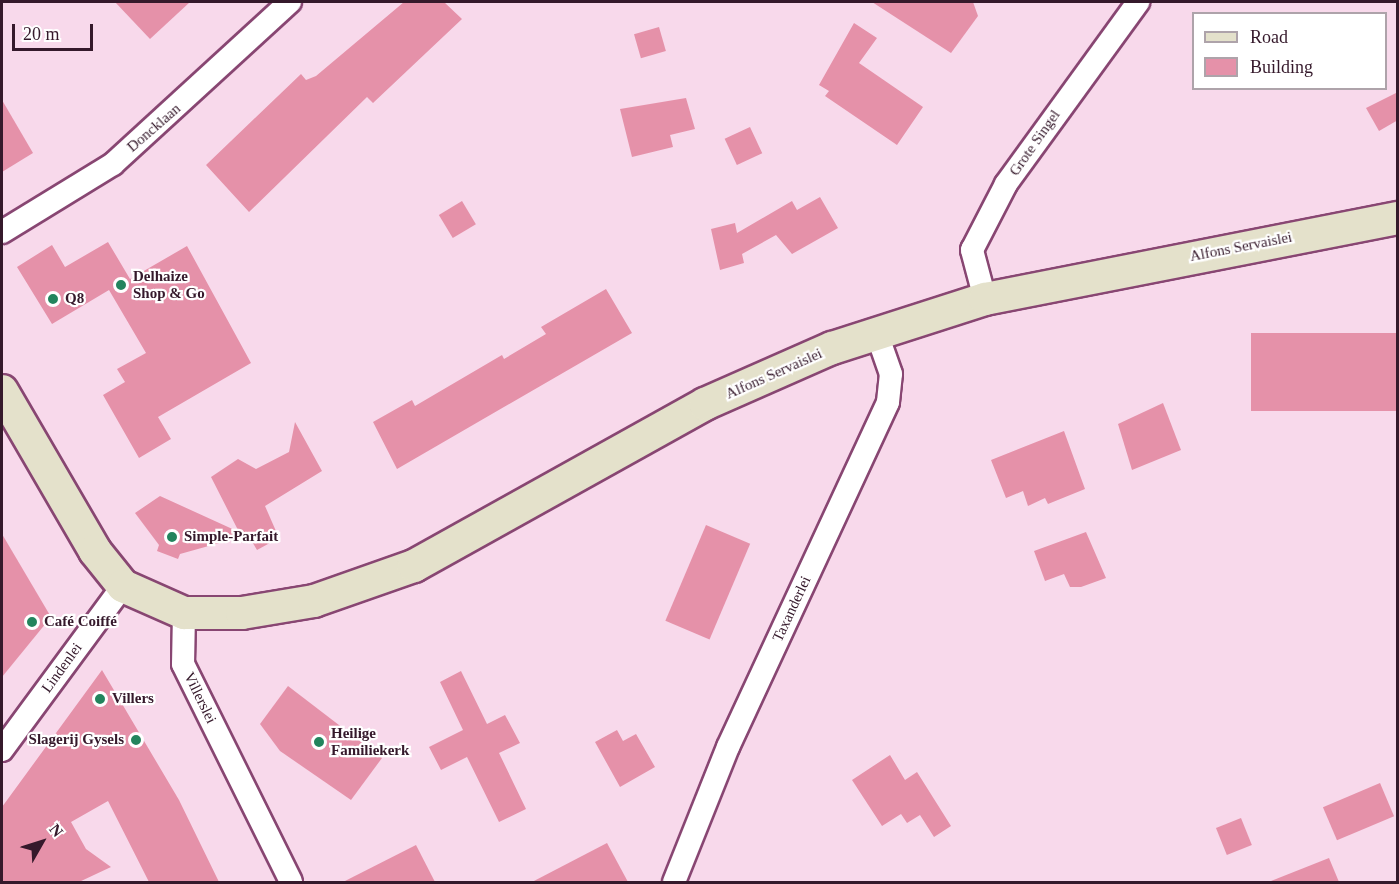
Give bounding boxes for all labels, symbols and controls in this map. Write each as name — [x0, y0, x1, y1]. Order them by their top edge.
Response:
scale bar — [15, 12, 96, 50]
legend — [1192, 12, 1387, 90]
text: 20 m — [23, 24, 60, 44]
text: Road — [1250, 27, 1288, 47]
text: Building — [1250, 57, 1313, 77]
street label: Doncklaan — [124, 100, 184, 156]
street label: Grote Singel — [1006, 107, 1064, 179]
street label: Alfons Servaislei — [1188, 228, 1294, 266]
place label: Delhaize Shop & Go — [133, 267, 205, 302]
marker: Delhaize Shop & Go — [114, 278, 128, 292]
place label: Q8 — [65, 290, 84, 308]
marker: Q8 — [46, 292, 60, 306]
street label: Alfons Servaislei — [723, 345, 825, 403]
place label: Simple-Parfait — [184, 528, 278, 546]
marker: Simple-Parfait — [165, 530, 179, 544]
street label: Taxanderlei — [769, 573, 815, 645]
place label: Café Coiffé — [44, 613, 117, 631]
marker: Café Coiffé — [25, 615, 39, 629]
street label: Lindenlei — [38, 639, 86, 697]
street label: Villerslei — [180, 669, 220, 727]
place label: Villers — [112, 690, 154, 708]
marker: Villers — [93, 692, 107, 706]
place label: Heilige Familiekerk — [331, 724, 409, 759]
place label: Slagerij Gysels — [29, 731, 124, 749]
marker: Slagerij Gysels — [129, 733, 143, 747]
marker: Heilige Familiekerk — [312, 735, 326, 749]
north arrow — [12, 812, 72, 872]
text: N — [46, 821, 67, 840]

